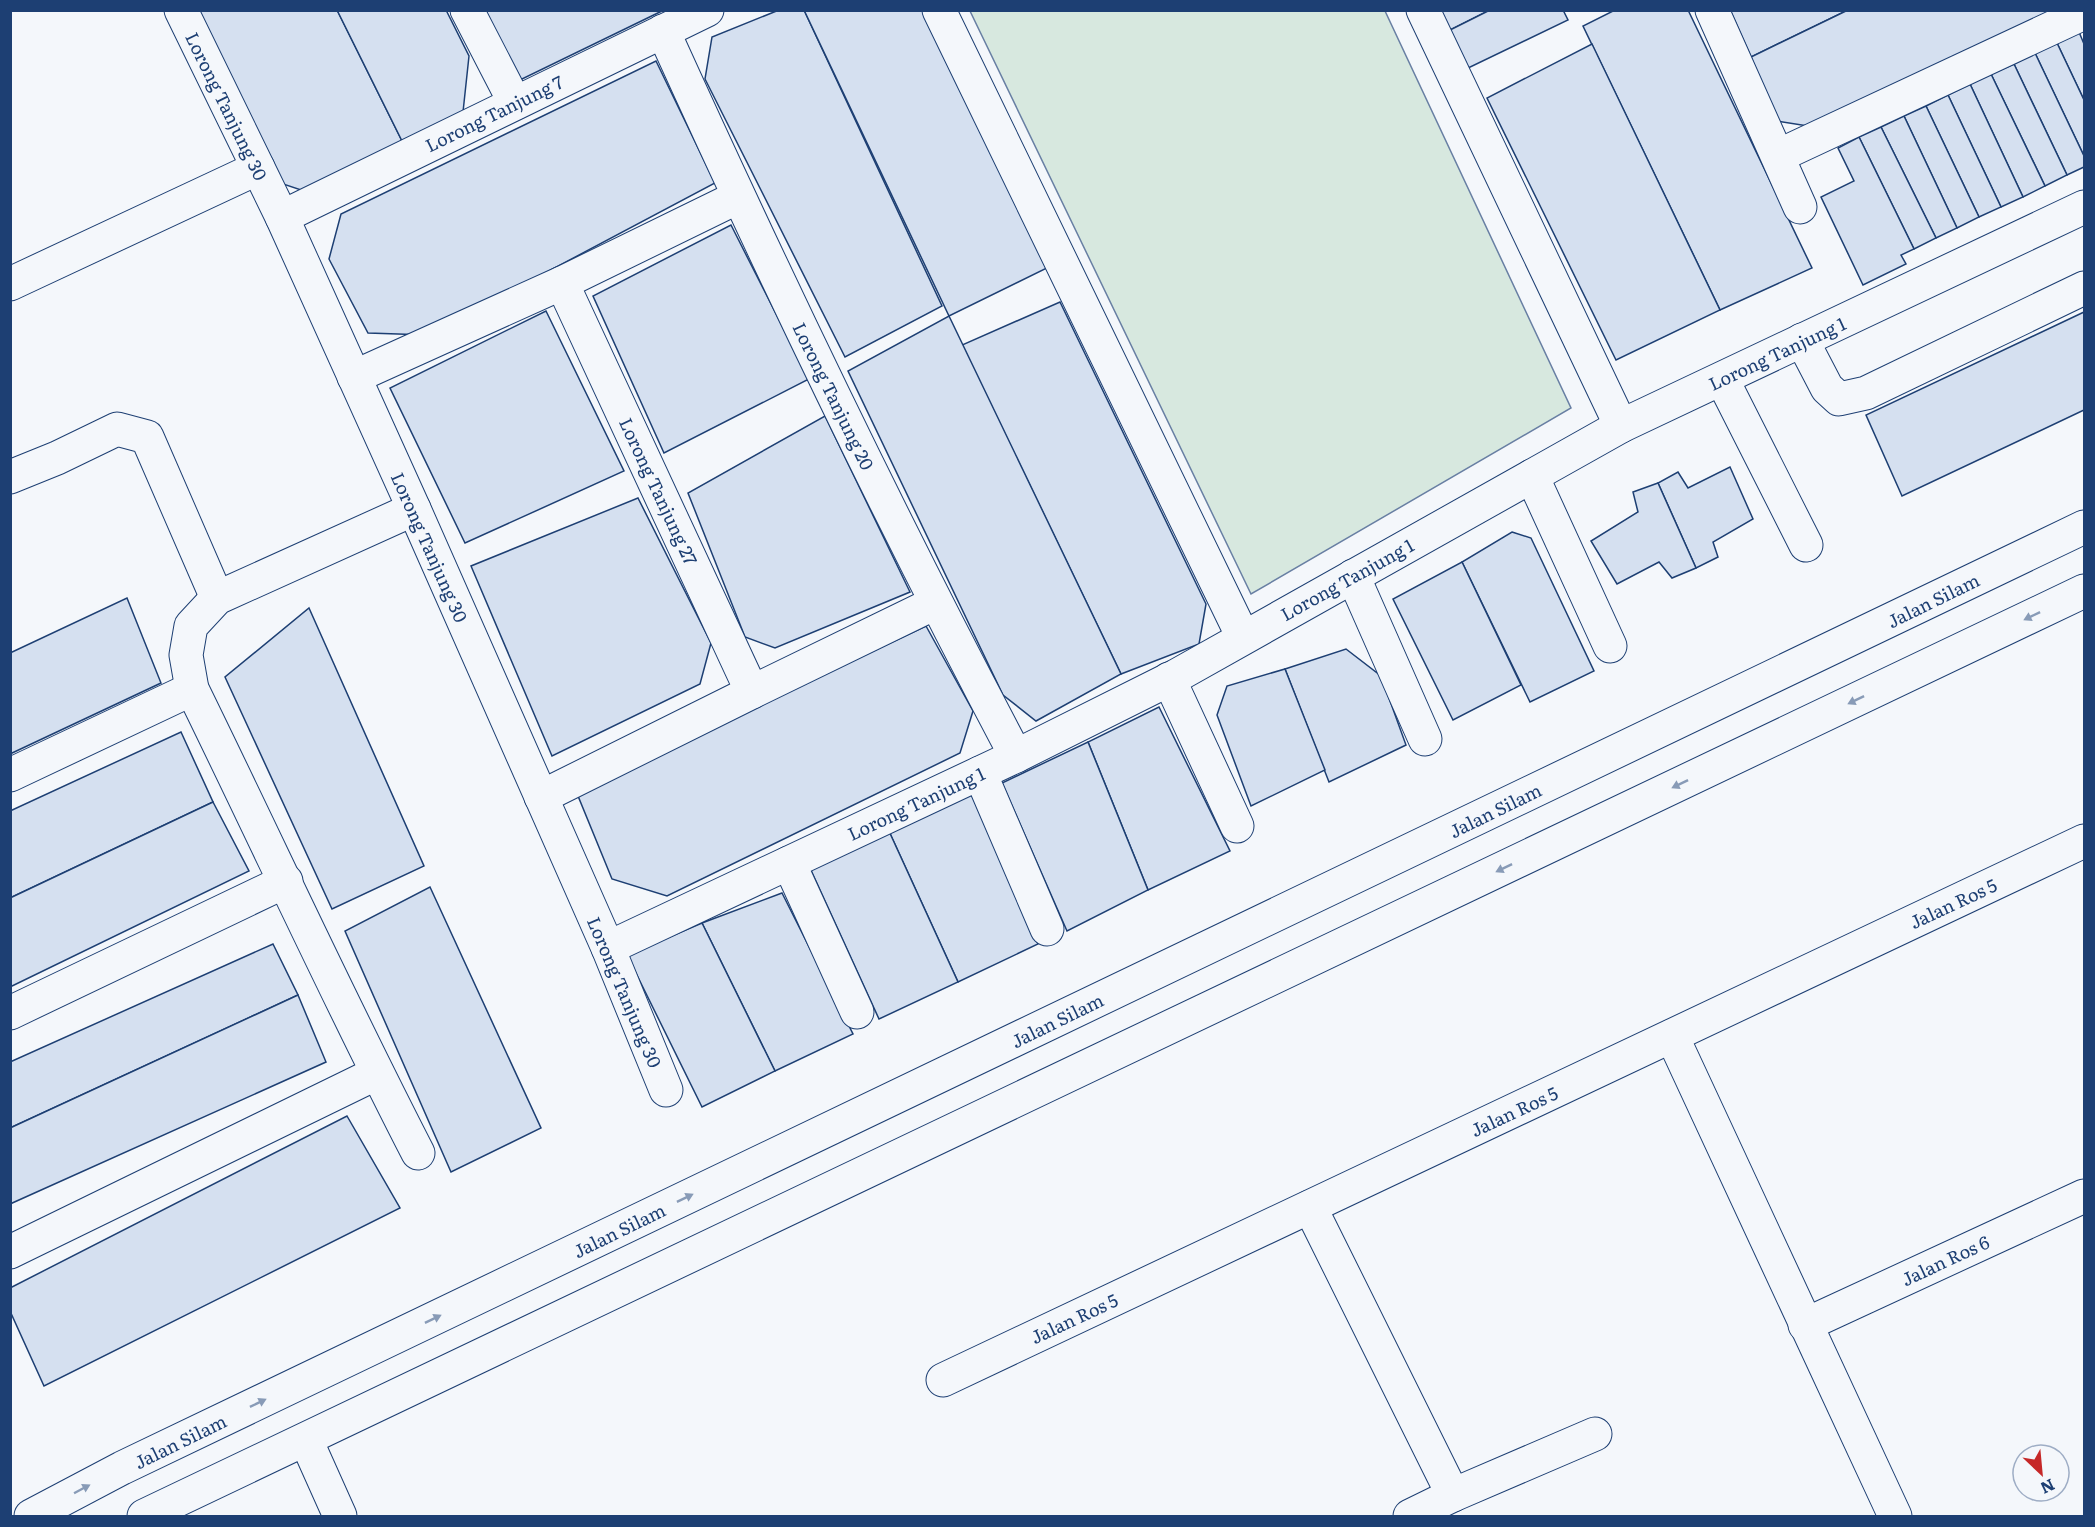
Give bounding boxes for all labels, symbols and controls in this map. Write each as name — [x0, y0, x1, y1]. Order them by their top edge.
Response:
street label: Lorong Tanjung 30 — [179, 27, 275, 185]
street label: Lorong Tanjung 7 — [420, 68, 568, 158]
street label: Lorong Tanjung 1 — [1704, 309, 1850, 397]
street label: Lorong Tanjung 20 — [787, 318, 881, 474]
street label: Lorong Tanjung 27 — [613, 413, 705, 569]
street label: Lorong Tanjung 30 — [385, 468, 475, 626]
street label: Lorong Tanjung 1 — [1275, 531, 1419, 627]
street label: Jalan Silam — [1882, 566, 1984, 634]
one-way arrow — [2023, 611, 2040, 620]
one-way arrow — [1847, 695, 1864, 704]
street label: Lorong Tanjung 1 — [843, 759, 989, 847]
street label: Jalan Silam — [1444, 776, 1546, 844]
one-way arrow — [1671, 779, 1688, 789]
one-way arrow — [1495, 864, 1512, 873]
street label: Jalan Ros 5 — [1905, 871, 2001, 935]
street label: Lorong Tanjung 30 — [581, 912, 669, 1072]
street label: Jalan Silam — [1006, 986, 1108, 1054]
street label: Jalan Ros 5 — [1466, 1079, 1562, 1143]
one-way arrow — [676, 1194, 693, 1203]
street label: Jalan Silam — [568, 1196, 670, 1264]
street label: Jalan Ros 6 — [1897, 1228, 1994, 1292]
street label: Jalan Ros 5 — [1026, 1286, 1122, 1350]
one-way arrow — [425, 1315, 442, 1324]
one-way arrow — [249, 1399, 266, 1408]
street label: Jalan Silam — [129, 1407, 231, 1475]
north arrow — [2011, 1443, 2071, 1503]
text: N — [2037, 1474, 2059, 1501]
one-way arrow — [74, 1484, 91, 1494]

